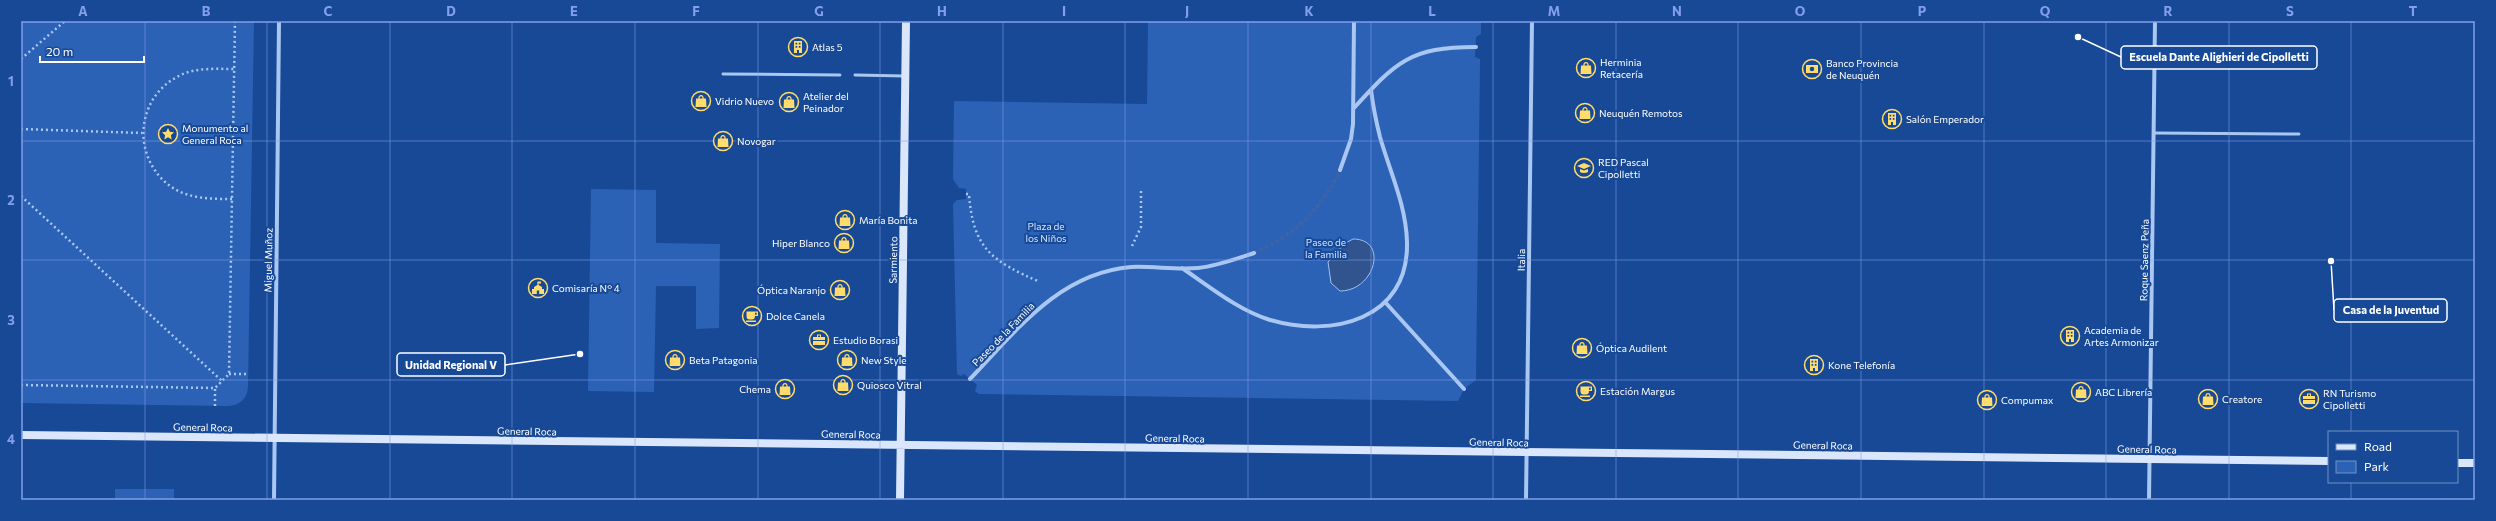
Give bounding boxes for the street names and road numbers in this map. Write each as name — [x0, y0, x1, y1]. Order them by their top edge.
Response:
street label: Roque Saenz Peña — [2137, 219, 2151, 301]
street label: Miguel Muñoz — [261, 228, 275, 292]
street label: Sarmiento — [887, 236, 899, 284]
street label: Italia — [1515, 249, 1527, 271]
street label: Paseo de la Familia — [969, 300, 1037, 368]
street label: General Roca — [173, 420, 233, 434]
street label: General Roca — [497, 424, 557, 438]
street label: General Roca — [821, 427, 881, 441]
street label: General Roca — [1145, 431, 1205, 445]
street label: General Roca — [1469, 435, 1529, 449]
street label: General Roca — [1793, 438, 1853, 452]
street label: General Roca — [2117, 442, 2177, 456]

